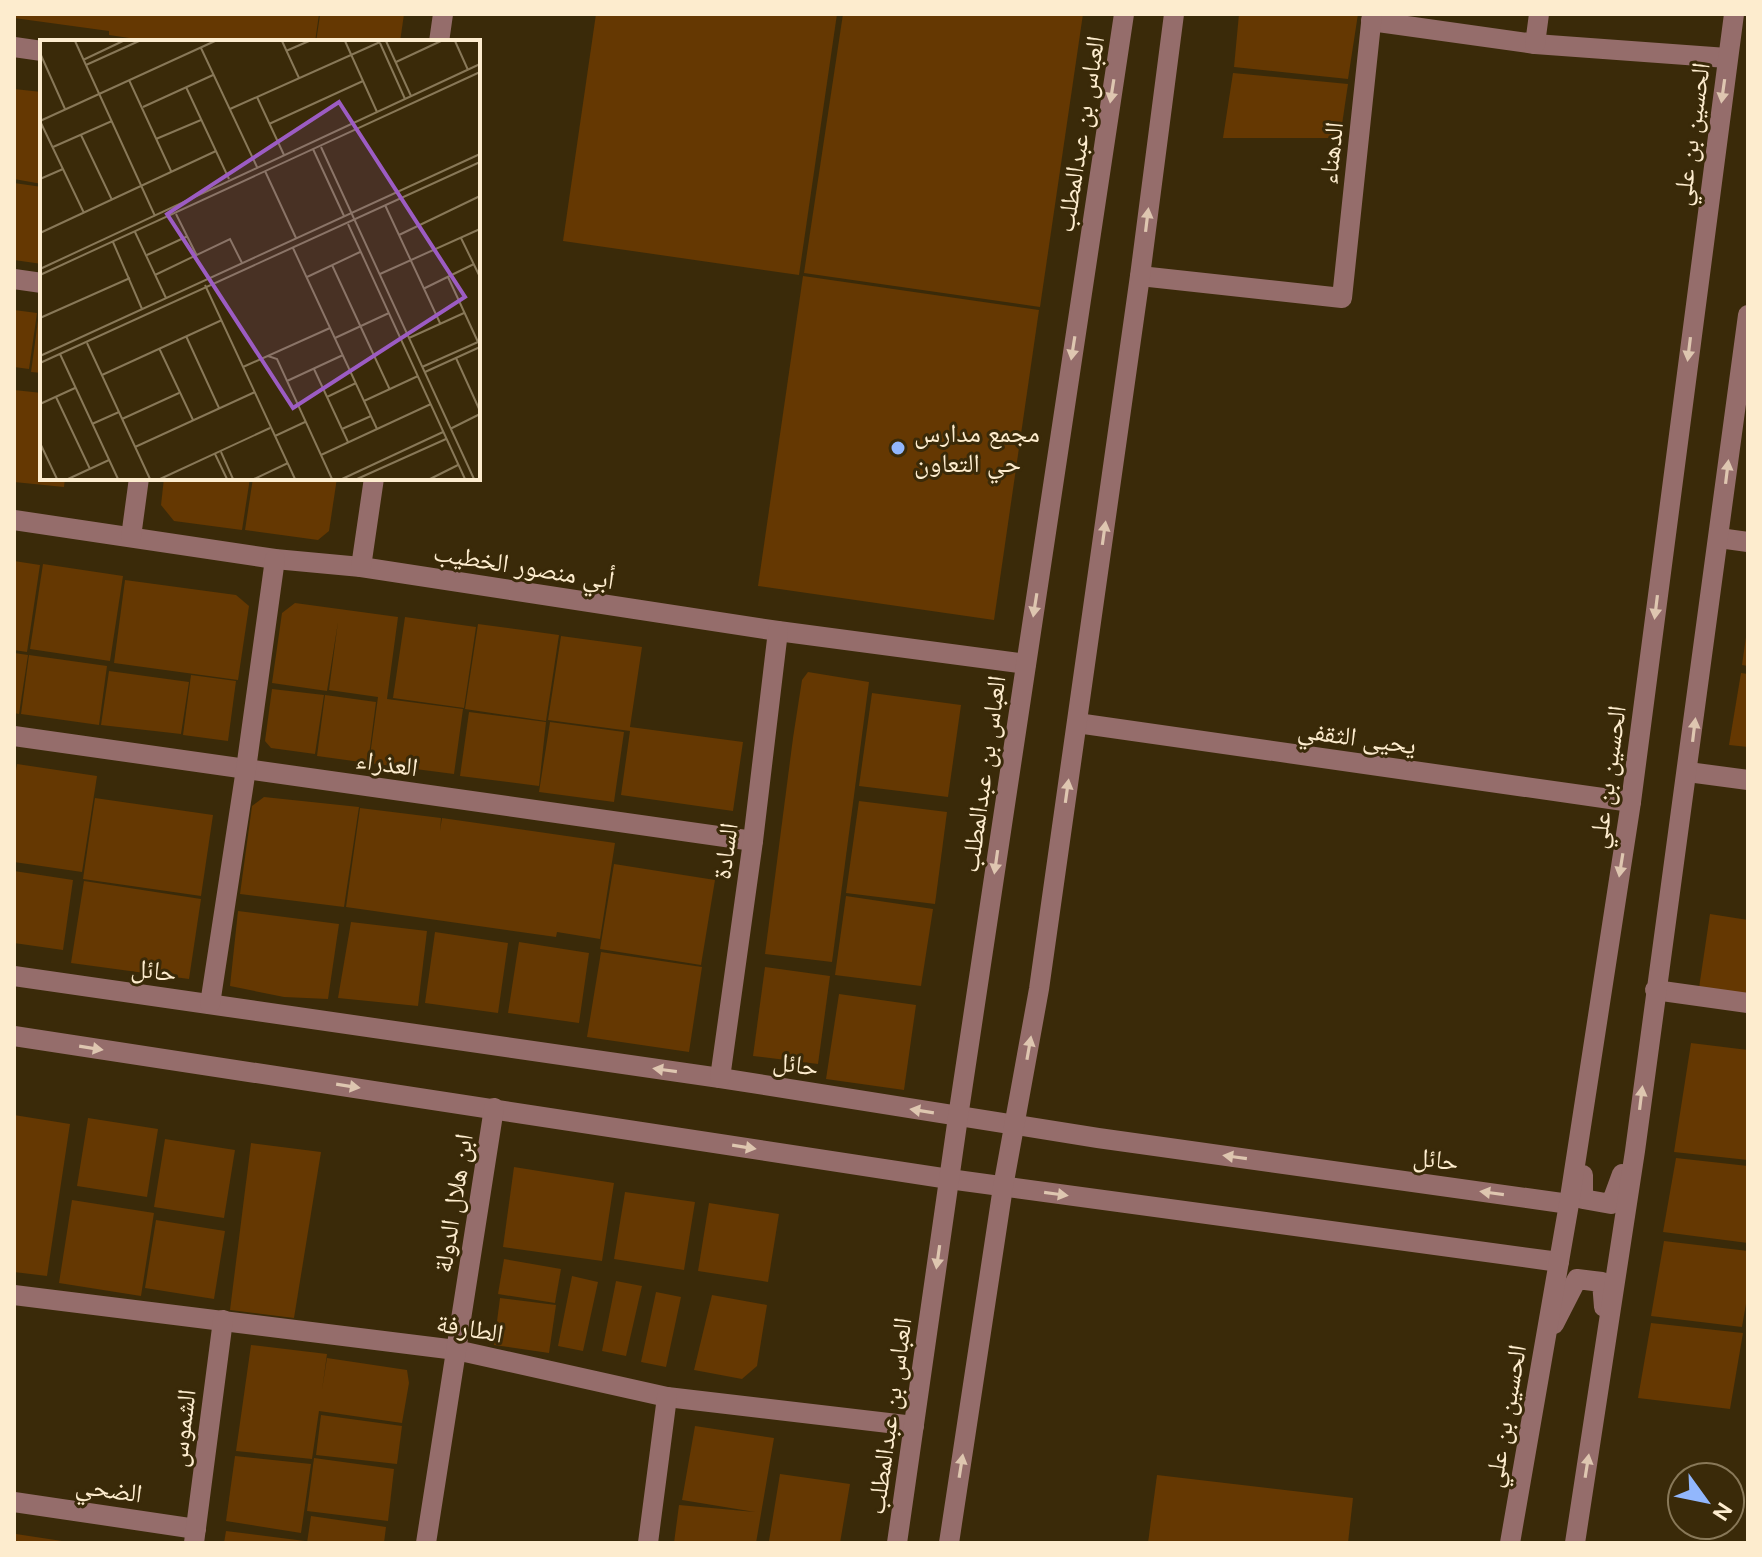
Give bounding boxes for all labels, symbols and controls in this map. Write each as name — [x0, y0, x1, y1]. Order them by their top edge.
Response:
street label: العباس بن عبدالمطلب — [1048, 33, 1112, 235]
inset map — [40, 40, 480, 480]
street label: الحسين بن علي — [1664, 60, 1721, 208]
one-way arrow — [1106, 79, 1118, 104]
one-way arrow — [1716, 79, 1729, 104]
street label: الدهناء — [1311, 120, 1351, 186]
one-way arrow — [1141, 208, 1154, 233]
one-way arrow — [1067, 336, 1079, 361]
one-way arrow — [1682, 337, 1695, 362]
place label: مجمع مدارس حي التعاون — [914, 416, 1040, 484]
marker: مجمع مدارس حي التعاون — [889, 439, 907, 457]
one-way arrow — [1721, 459, 1734, 484]
one-way arrow — [1098, 521, 1111, 546]
street label: أبي منصور الخطيب — [430, 535, 617, 601]
one-way arrow — [1028, 593, 1040, 618]
one-way arrow — [1649, 595, 1662, 620]
street label: العباس بن عبدالمطلب — [952, 673, 1014, 875]
street label: الحسين بن علي — [1580, 703, 1637, 851]
street label: يحيى الثقفي — [1295, 712, 1418, 766]
one-way arrow — [1687, 717, 1700, 742]
street label: العذراء — [354, 742, 420, 784]
one-way arrow — [1061, 778, 1074, 803]
street label: السادة — [704, 820, 746, 882]
one-way arrow — [989, 850, 1002, 875]
one-way arrow — [1614, 852, 1627, 877]
street label: حائل — [129, 950, 179, 990]
one-way arrow — [1023, 1035, 1036, 1060]
one-way arrow — [79, 1042, 104, 1055]
street label: حائل — [771, 1044, 821, 1084]
one-way arrow — [652, 1063, 677, 1076]
one-way arrow — [336, 1080, 361, 1093]
one-way arrow — [1635, 1085, 1648, 1110]
one-way arrow — [909, 1104, 934, 1116]
street label: ابن هلال الدولة — [425, 1131, 481, 1275]
street label: حائل — [1411, 1139, 1461, 1179]
one-way arrow — [731, 1141, 756, 1154]
one-way arrow — [1222, 1150, 1247, 1163]
one-way arrow — [1479, 1186, 1504, 1199]
one-way arrow — [1044, 1188, 1069, 1201]
one-way arrow — [931, 1244, 944, 1269]
street label: الطارفة — [434, 1305, 506, 1351]
street label: العباس بن عبدالمطلب — [858, 1315, 920, 1517]
street label: الحسين بن علي — [1476, 1342, 1538, 1491]
street label: الشموس — [160, 1387, 204, 1469]
one-way arrow — [955, 1453, 968, 1478]
one-way arrow — [1581, 1453, 1594, 1478]
north arrow — [1666, 1461, 1746, 1541]
street label: الضحي — [73, 1467, 145, 1514]
text: N — [1706, 1497, 1739, 1526]

